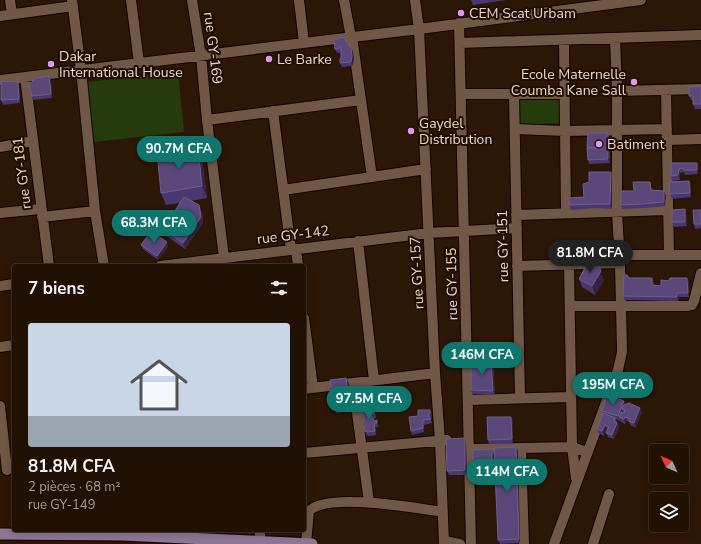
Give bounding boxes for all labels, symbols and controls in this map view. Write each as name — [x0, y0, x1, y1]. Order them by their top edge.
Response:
place label: CEM Scat Urbam — [469, 4, 576, 23]
marker: CEM Scat Urbam — [456, 8, 466, 18]
street label: rue GY-169 — [199, 11, 227, 85]
place label: Dakar International House — [59, 47, 183, 82]
place label: Le Barke — [277, 50, 332, 69]
marker: Le Barke — [264, 54, 274, 64]
marker: Dakar International House — [46, 59, 56, 69]
place label: Ecole Maternelle Coumba Kane Sall — [511, 65, 627, 100]
marker: Ecole Maternelle Coumba Kane Sall — [629, 77, 639, 87]
place label: Gaydel Distribution — [419, 114, 492, 149]
marker: Gaydel Distribution — [406, 126, 416, 136]
place label: Batiment — [607, 135, 664, 154]
street label: rue GY-181 — [8, 136, 36, 210]
pin: 90.7M CFA — [133, 136, 225, 170]
marker: Batiment — [594, 139, 604, 149]
text: 90.7M CFA — [146, 140, 212, 158]
pin: 68.3M CFA — [108, 210, 200, 244]
street label: rue GY-151 — [493, 210, 513, 282]
text: 68.3M CFA — [121, 214, 187, 232]
street label: rue GY-142 — [256, 221, 330, 249]
street label: rue GY-157 — [406, 236, 428, 310]
pin: 81.8M CFA — [544, 240, 636, 274]
text: 81.8M CFA — [557, 244, 623, 262]
street label: rue GY-155 — [442, 248, 462, 320]
text: 7 biens — [28, 277, 85, 300]
icon: filters — [268, 277, 290, 299]
pin: 146M CFA — [441, 342, 523, 376]
text: 146M CFA — [450, 346, 514, 364]
icon: home — [123, 349, 195, 421]
pin: 195M CFA — [572, 372, 654, 406]
text: 195M CFA — [581, 376, 645, 394]
pin: 97.5M CFA — [323, 386, 415, 420]
text: 97.5M CFA — [336, 390, 402, 408]
north arrow — [649, 444, 689, 484]
map controls — [649, 444, 689, 532]
text: 81.8M CFA — [28, 455, 115, 478]
pin: 114M CFA — [466, 459, 548, 493]
text: 114M CFA — [475, 463, 539, 481]
text: 2 pièces · 68 m² — [28, 478, 120, 496]
button: layers — [649, 492, 689, 532]
text: rue GY-149 — [28, 496, 95, 514]

